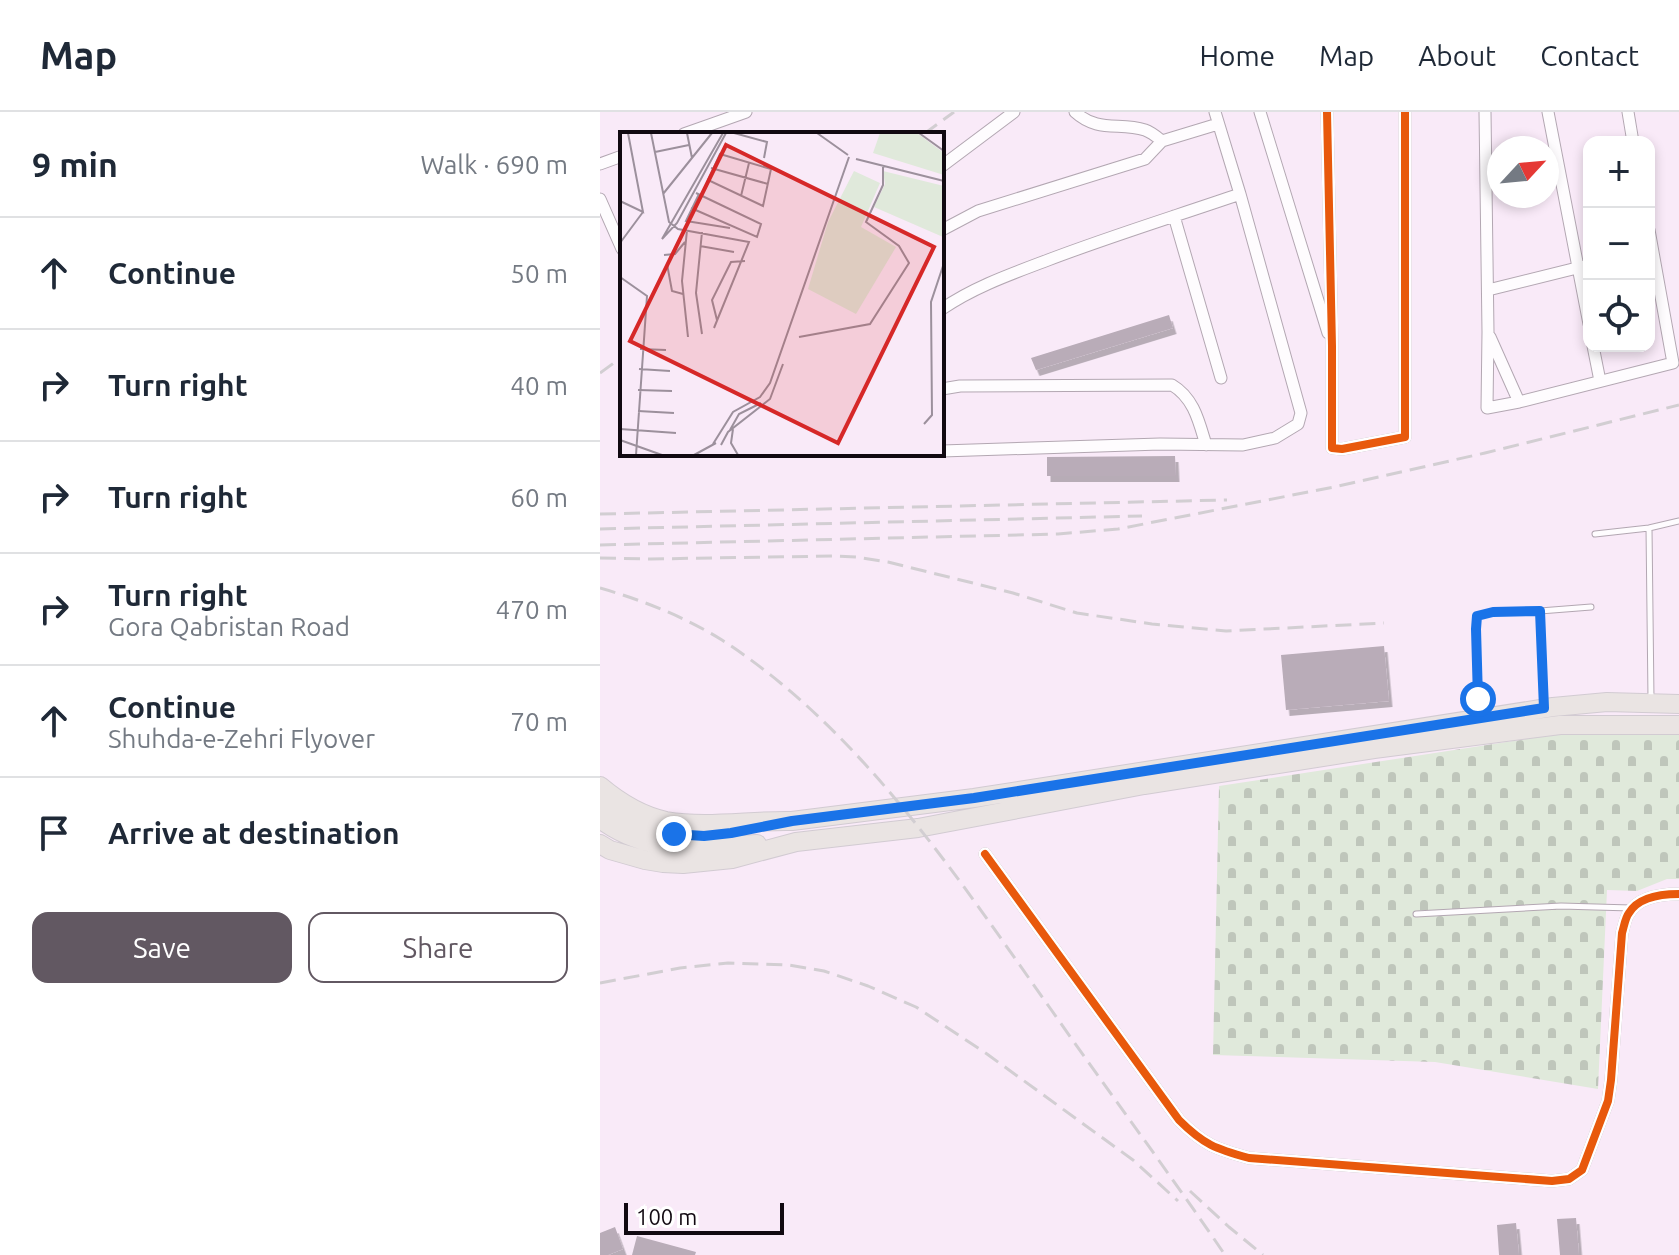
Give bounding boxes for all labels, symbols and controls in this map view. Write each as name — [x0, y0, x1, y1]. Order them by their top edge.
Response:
text: Map — [40, 34, 117, 76]
text: Home — [1200, 40, 1275, 71]
text: Map — [1319, 40, 1374, 71]
text: About — [1418, 40, 1496, 71]
text: Contact — [1540, 40, 1639, 71]
inset map — [620, 132, 944, 456]
north arrow — [1487, 136, 1559, 208]
map controls — [1583, 136, 1655, 352]
button: + — [1583, 136, 1655, 208]
text: 9 min — [32, 145, 118, 183]
text: Walk · 690 m — [420, 150, 568, 179]
button: − — [1583, 208, 1655, 280]
icon: ahead — [32, 251, 76, 295]
text: Continue — [108, 256, 236, 290]
text: 50 m — [510, 259, 568, 288]
button: locate — [1583, 280, 1655, 352]
icon: right — [32, 363, 76, 407]
text: Turn right — [108, 368, 248, 402]
text: 40 m — [510, 371, 568, 400]
icon: right — [32, 475, 76, 519]
text: Turn right — [108, 480, 248, 514]
text: 60 m — [510, 483, 568, 512]
text: Turn right — [108, 578, 248, 612]
icon: right — [32, 587, 76, 631]
text: 470 m — [496, 595, 568, 624]
text: Gora Qabristan Road — [108, 612, 350, 641]
route start — [1460, 681, 1496, 717]
text: Continue — [108, 690, 236, 724]
icon: ahead — [32, 699, 76, 743]
text: 70 m — [510, 707, 568, 736]
text: Shuhda-e-Zehri Flyover — [108, 724, 375, 753]
icon: arrive — [32, 811, 76, 855]
text: Arrive at destination — [108, 816, 400, 850]
route end — [656, 816, 692, 852]
button: Save — [32, 912, 292, 983]
button: Share — [308, 912, 568, 983]
scale bar — [624, 1199, 784, 1235]
text: 100 m — [636, 1204, 697, 1229]

